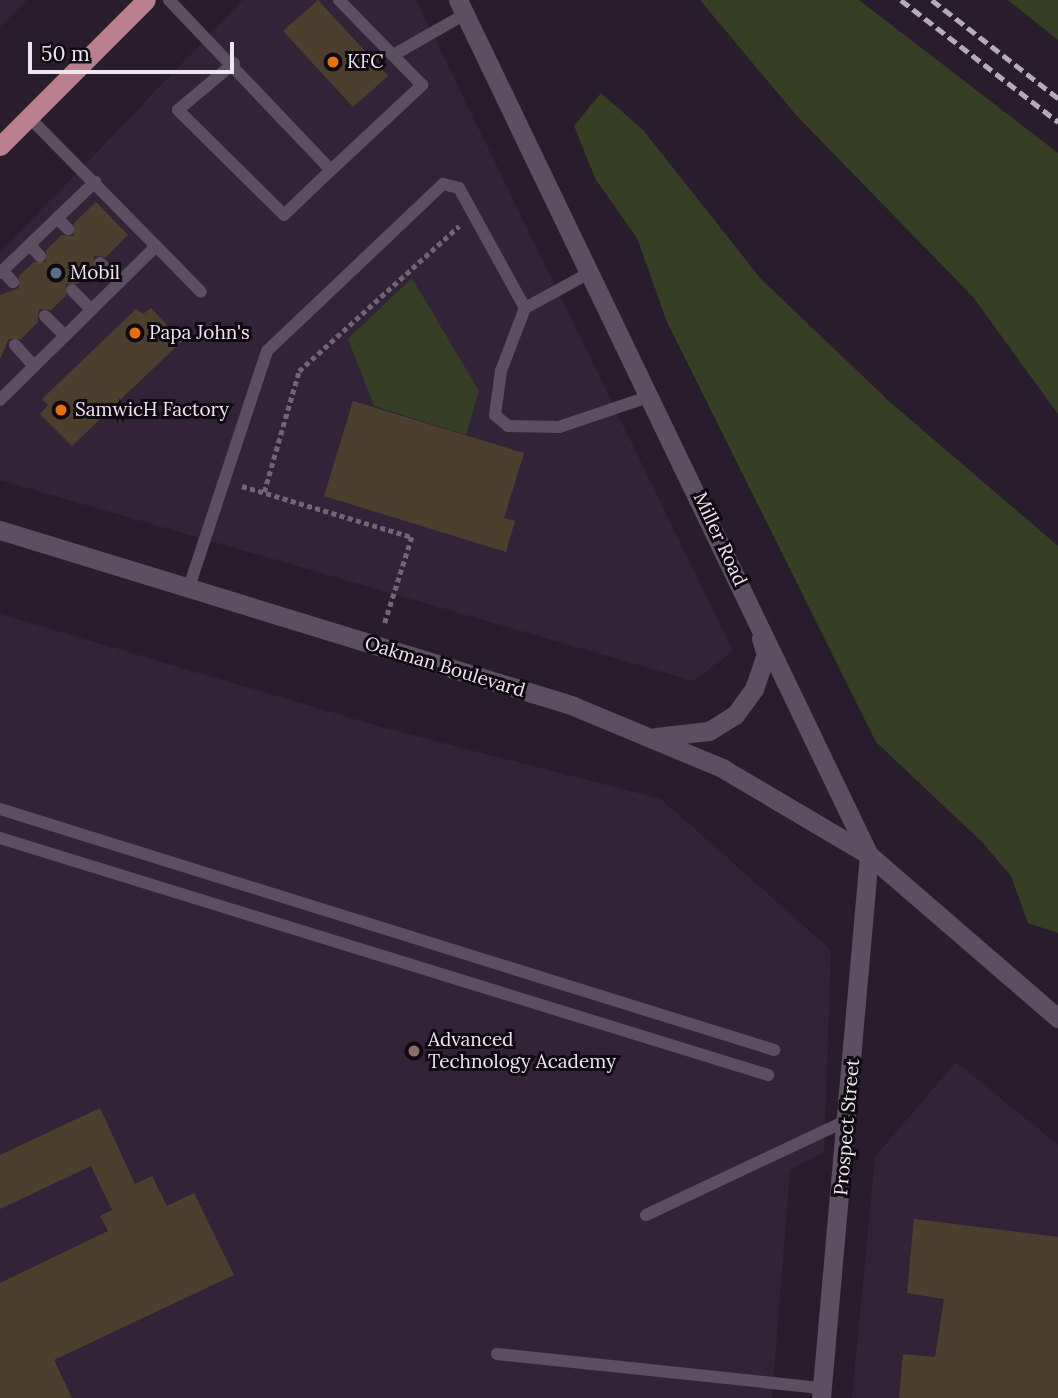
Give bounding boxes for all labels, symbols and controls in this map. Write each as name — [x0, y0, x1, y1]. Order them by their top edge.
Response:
scale bar — [32, 28, 238, 72]
text: 50 m — [41, 40, 90, 67]
place label: KFC — [347, 51, 384, 73]
marker: KFC — [325, 54, 341, 70]
place label: Mobil — [70, 262, 120, 284]
marker: Mobil — [48, 265, 64, 281]
place label: Papa John's — [149, 322, 250, 344]
marker: Papa John's — [127, 325, 143, 341]
place label: SamwicH Factory — [75, 399, 229, 421]
marker: SamwicH Factory — [53, 402, 69, 418]
street label: Miller Road — [688, 489, 752, 589]
street label: Oakman Boulevard — [362, 632, 528, 702]
place label: Advanced Technology Academy — [428, 1029, 616, 1073]
marker: Advanced Technology Academy — [406, 1043, 422, 1059]
street label: Prospect Street — [830, 1058, 864, 1196]

